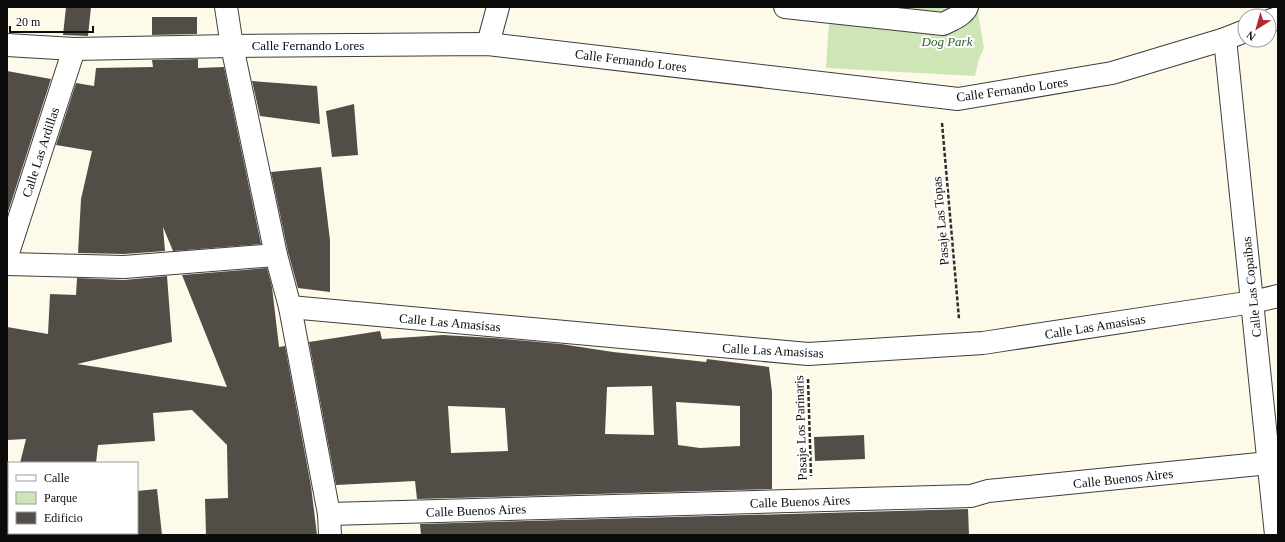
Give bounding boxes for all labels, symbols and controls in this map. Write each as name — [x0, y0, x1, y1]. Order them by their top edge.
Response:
scale bar — [10, 8, 93, 34]
north arrow — [1237, 8, 1277, 48]
text: 20 m — [16, 15, 41, 29]
text: N — [1244, 29, 1258, 43]
park label: Dog Park — [921, 34, 973, 49]
street label: Calle Fernando Lores — [252, 38, 364, 53]
street label: Calle Fernando Lores — [574, 46, 688, 75]
street label: Calle Fernando Lores — [955, 74, 1069, 105]
street label: Calle Las Ardillas — [19, 105, 62, 199]
street label: Pasaje Las Topas — [929, 176, 952, 266]
street label: Calle Las Copaibas — [1239, 236, 1264, 338]
street label: Calle Las Amasisas — [399, 311, 501, 334]
street label: Calle Las Amasisas — [1044, 311, 1147, 342]
street label: Calle Las Amasisas — [722, 340, 824, 361]
street label: Pasaje Los Parinaris — [791, 375, 810, 481]
legend — [8, 462, 138, 534]
street label: Calle Buenos Aires — [1072, 466, 1174, 491]
text: Calle — [44, 471, 69, 485]
text: Parque — [44, 491, 77, 505]
street label: Calle Buenos Aires — [750, 492, 850, 511]
street label: Calle Buenos Aires — [426, 501, 526, 520]
text: Edificio — [44, 511, 83, 525]

